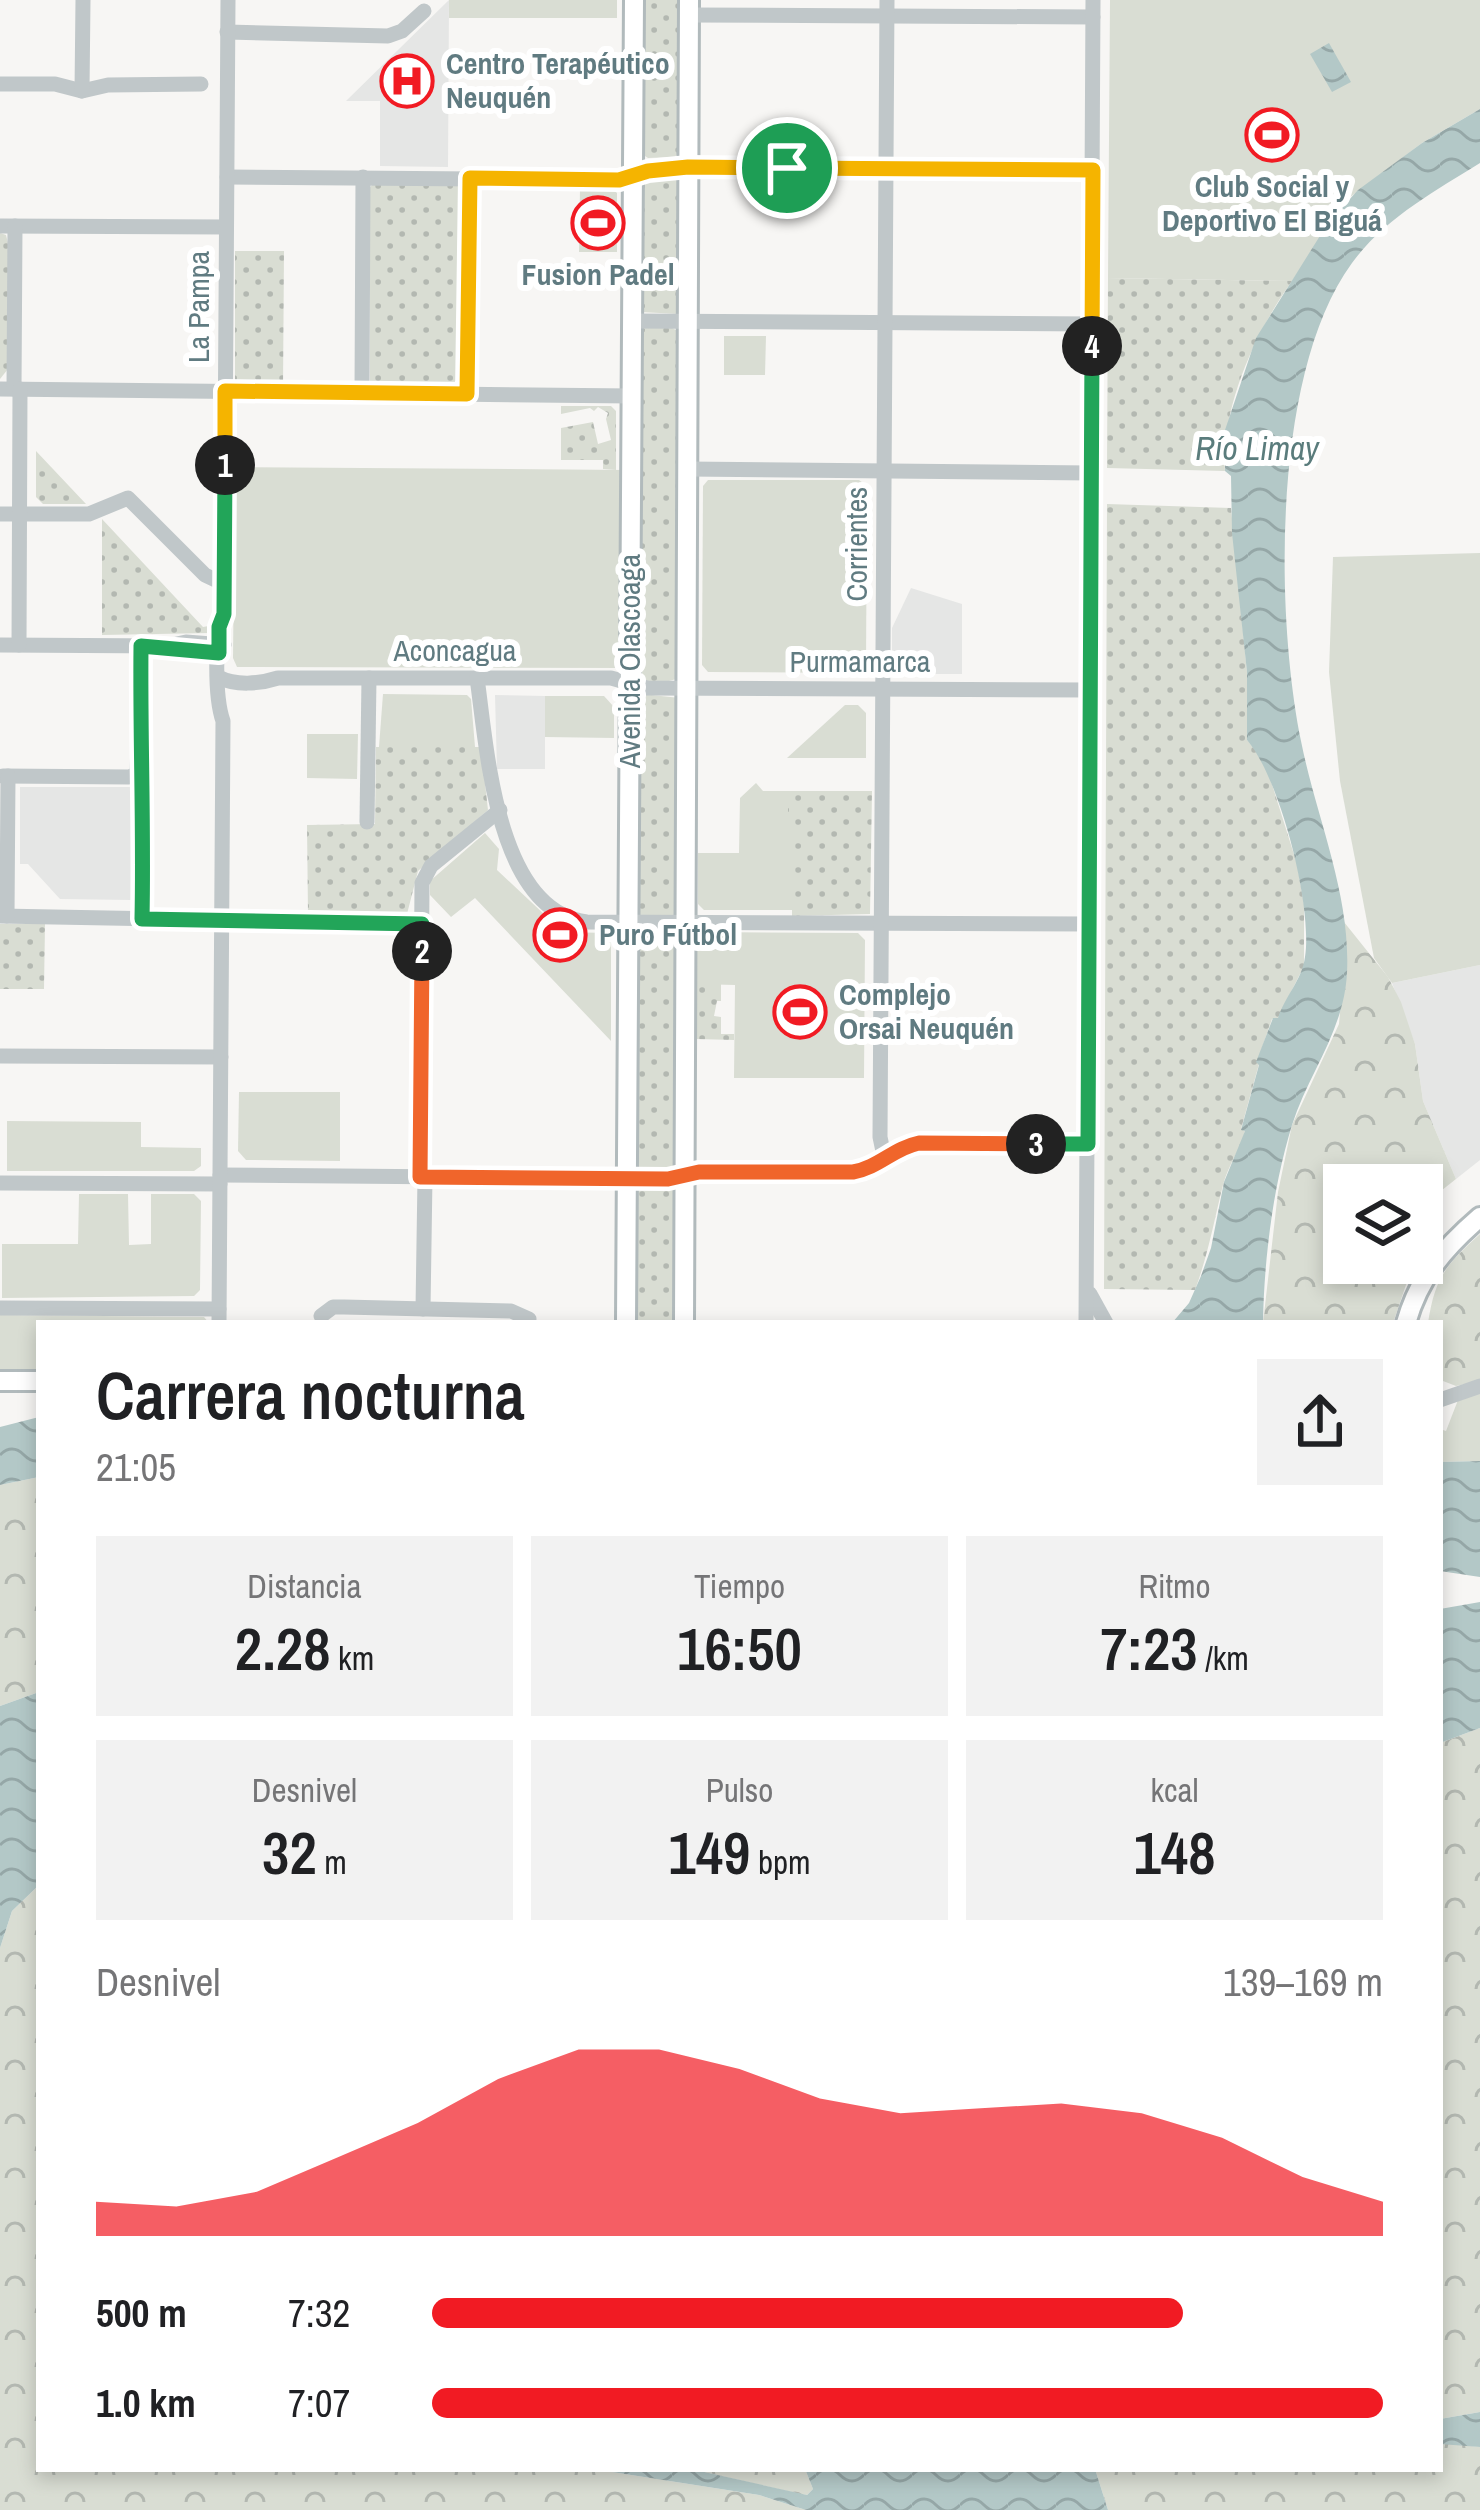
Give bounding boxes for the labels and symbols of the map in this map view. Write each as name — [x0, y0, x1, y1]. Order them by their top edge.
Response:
place label: Centro Terapéutico Neuquén — [446, 43, 670, 117]
hospital icon: Centro Terapéutico Neuquén — [379, 53, 435, 109]
sports icon: Club Social y Deportivo El Biguá — [1244, 107, 1300, 163]
pin — [736, 117, 838, 219]
place label: Club Social y Deportivo El Biguá — [1162, 166, 1382, 240]
sports icon: Fusion Padel — [570, 195, 626, 251]
street label: La Pampa — [178, 251, 218, 363]
place label: Fusion Padel — [521, 254, 675, 294]
pin: 4 — [1062, 316, 1122, 376]
water label: Río Limay — [1195, 426, 1320, 470]
pin: 1 — [195, 435, 255, 495]
street label: Corrientes — [836, 487, 876, 601]
street label: Avenida Olascoaga — [609, 554, 649, 769]
street label: Aconcagua — [392, 630, 517, 670]
street label: Purmamarca — [790, 641, 931, 681]
sports icon: Puro Fútbol — [532, 907, 588, 963]
place label: Puro Fútbol — [599, 914, 737, 954]
pin: 2 — [392, 921, 452, 981]
place label: Complejo Orsai Neuquén — [839, 974, 1014, 1048]
sports icon: Complejo Orsai Neuquén — [772, 984, 828, 1040]
pin: 3 — [1006, 1114, 1066, 1174]

